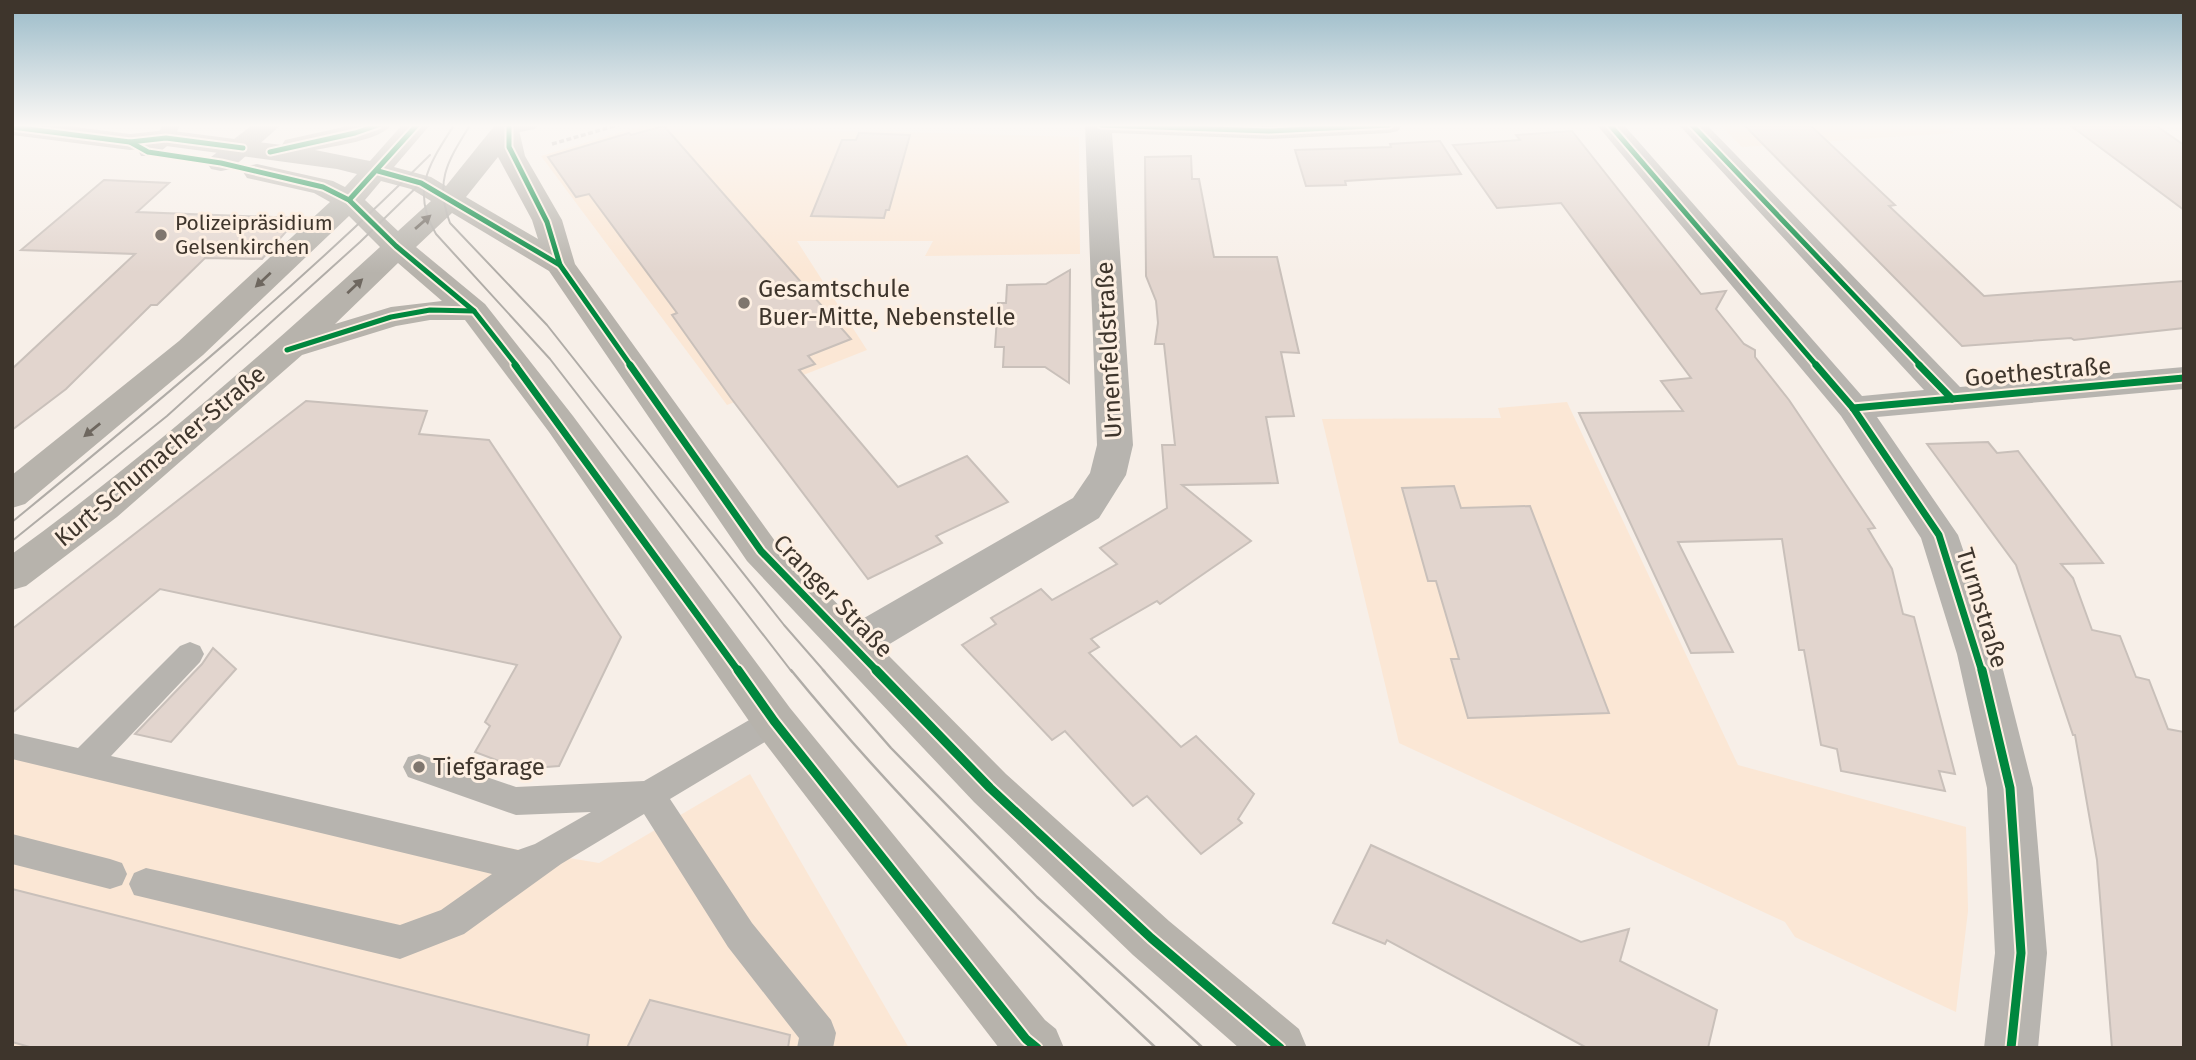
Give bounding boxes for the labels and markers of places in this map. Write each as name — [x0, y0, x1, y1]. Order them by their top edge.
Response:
place label: Polizeipräsidium Gelsenkirchen — [175, 210, 333, 260]
marker: Polizeipräsidium Gelsenkirchen — [153, 227, 169, 243]
place label: Gesamtschule Buer-Mitte, Nebenstelle — [758, 275, 1016, 331]
marker: Gesamtschule Buer-Mitte, Nebenstelle — [736, 295, 752, 311]
place label: Tiefgarage — [433, 753, 545, 781]
marker: Tiefgarage — [411, 759, 427, 775]

